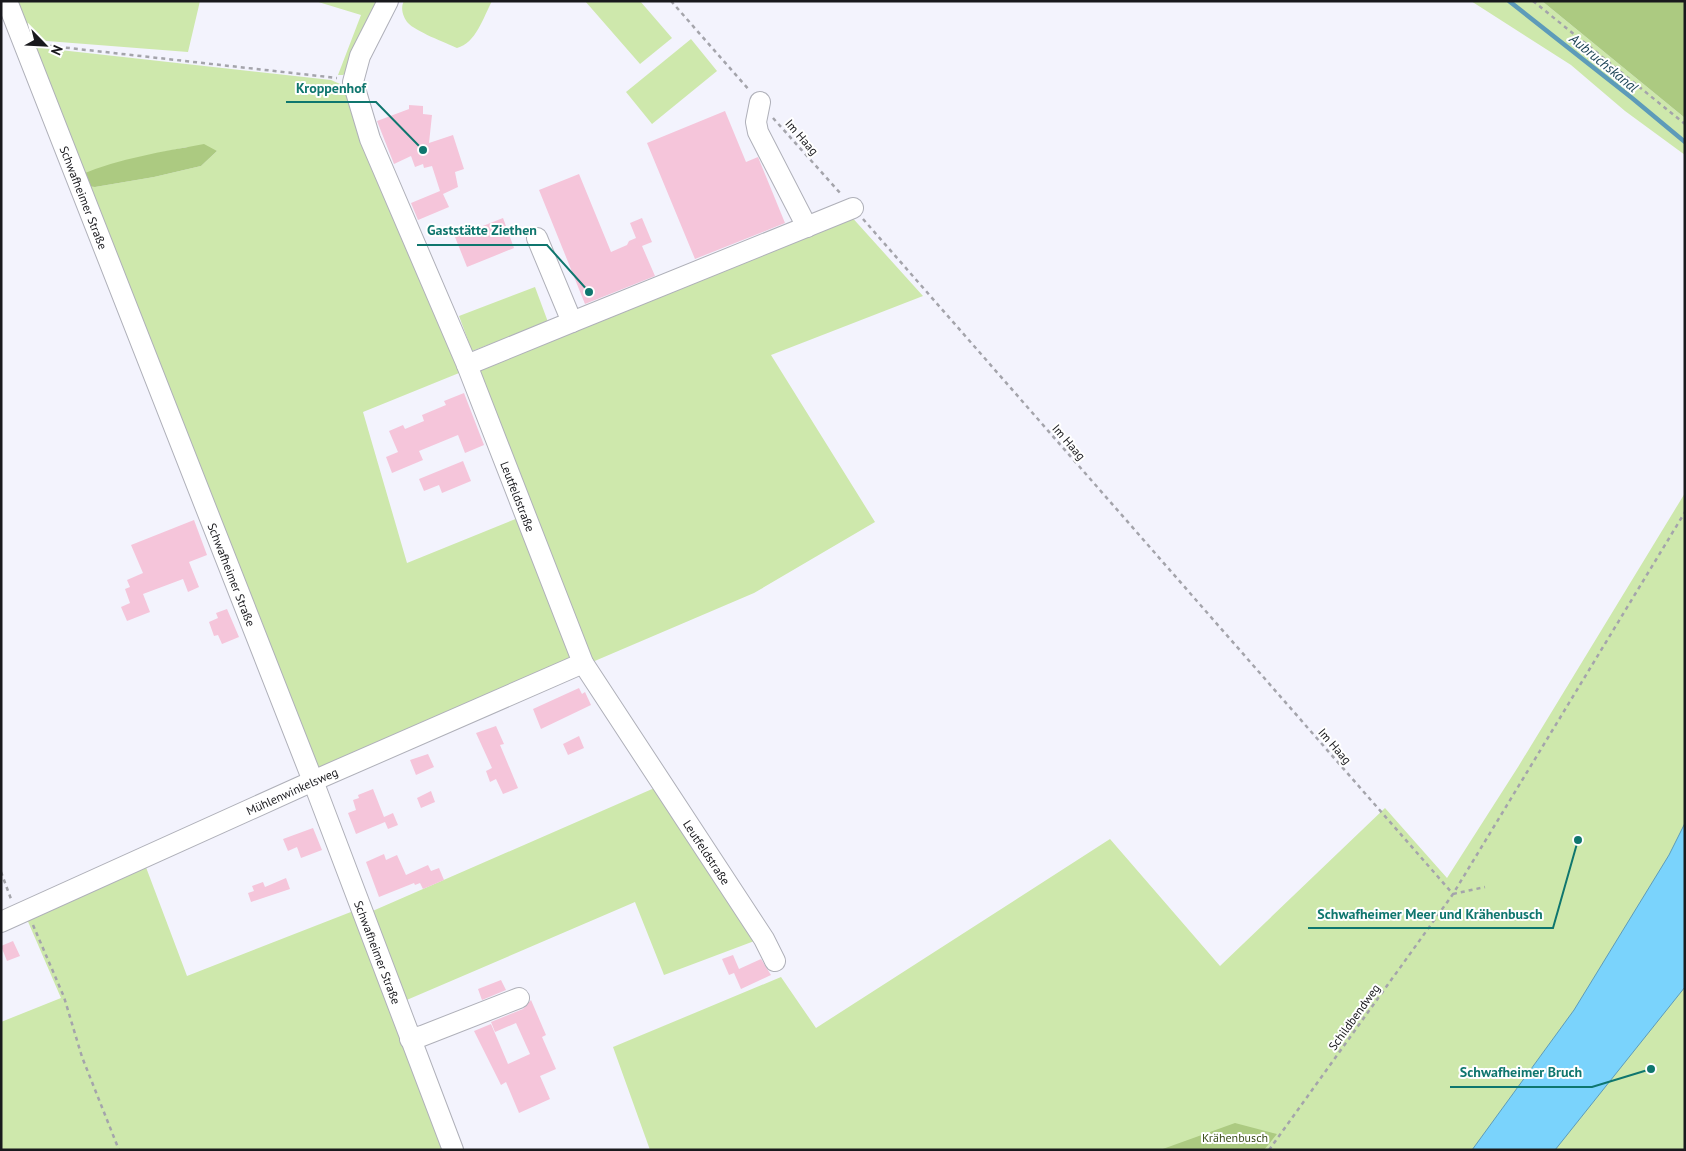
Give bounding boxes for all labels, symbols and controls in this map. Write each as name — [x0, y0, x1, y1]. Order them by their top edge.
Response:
north arrow — [20, 20, 70, 70]
water label: Aubruchskanal — [1565, 29, 1642, 96]
text: N — [47, 42, 67, 58]
callout: Kroppenhof — [286, 73, 376, 102]
text: Kroppenhof — [296, 79, 368, 97]
street label: Im Haag — [782, 116, 822, 158]
street label: Schwafheimer Straße — [57, 144, 111, 251]
callout: Gaststätte Ziethen — [417, 216, 547, 245]
text: Gaststätte Ziethen — [427, 221, 537, 239]
street label: Im Haag — [1049, 421, 1089, 463]
street label: Leutfeldstraße — [498, 459, 539, 534]
street label: Schwafheimer Straße — [205, 521, 259, 628]
street label: Im Haag — [1315, 725, 1355, 767]
street label: Mühlenwinkelsweg — [244, 764, 340, 818]
street label: Leutfeldstraße — [680, 817, 734, 887]
street label: Schwafheimer Straße — [351, 898, 404, 1006]
callout: Schwafheimer Meer und Krähenbusch — [1308, 899, 1553, 928]
text: Schwafheimer Meer und Krähenbusch — [1317, 905, 1543, 923]
street label: Schildbendweg — [1325, 981, 1383, 1053]
callout: Schwafheimer Bruch — [1450, 1058, 1592, 1087]
text: Schwafheimer Bruch — [1460, 1063, 1582, 1081]
park label: Krähenbusch — [1202, 1130, 1268, 1145]

